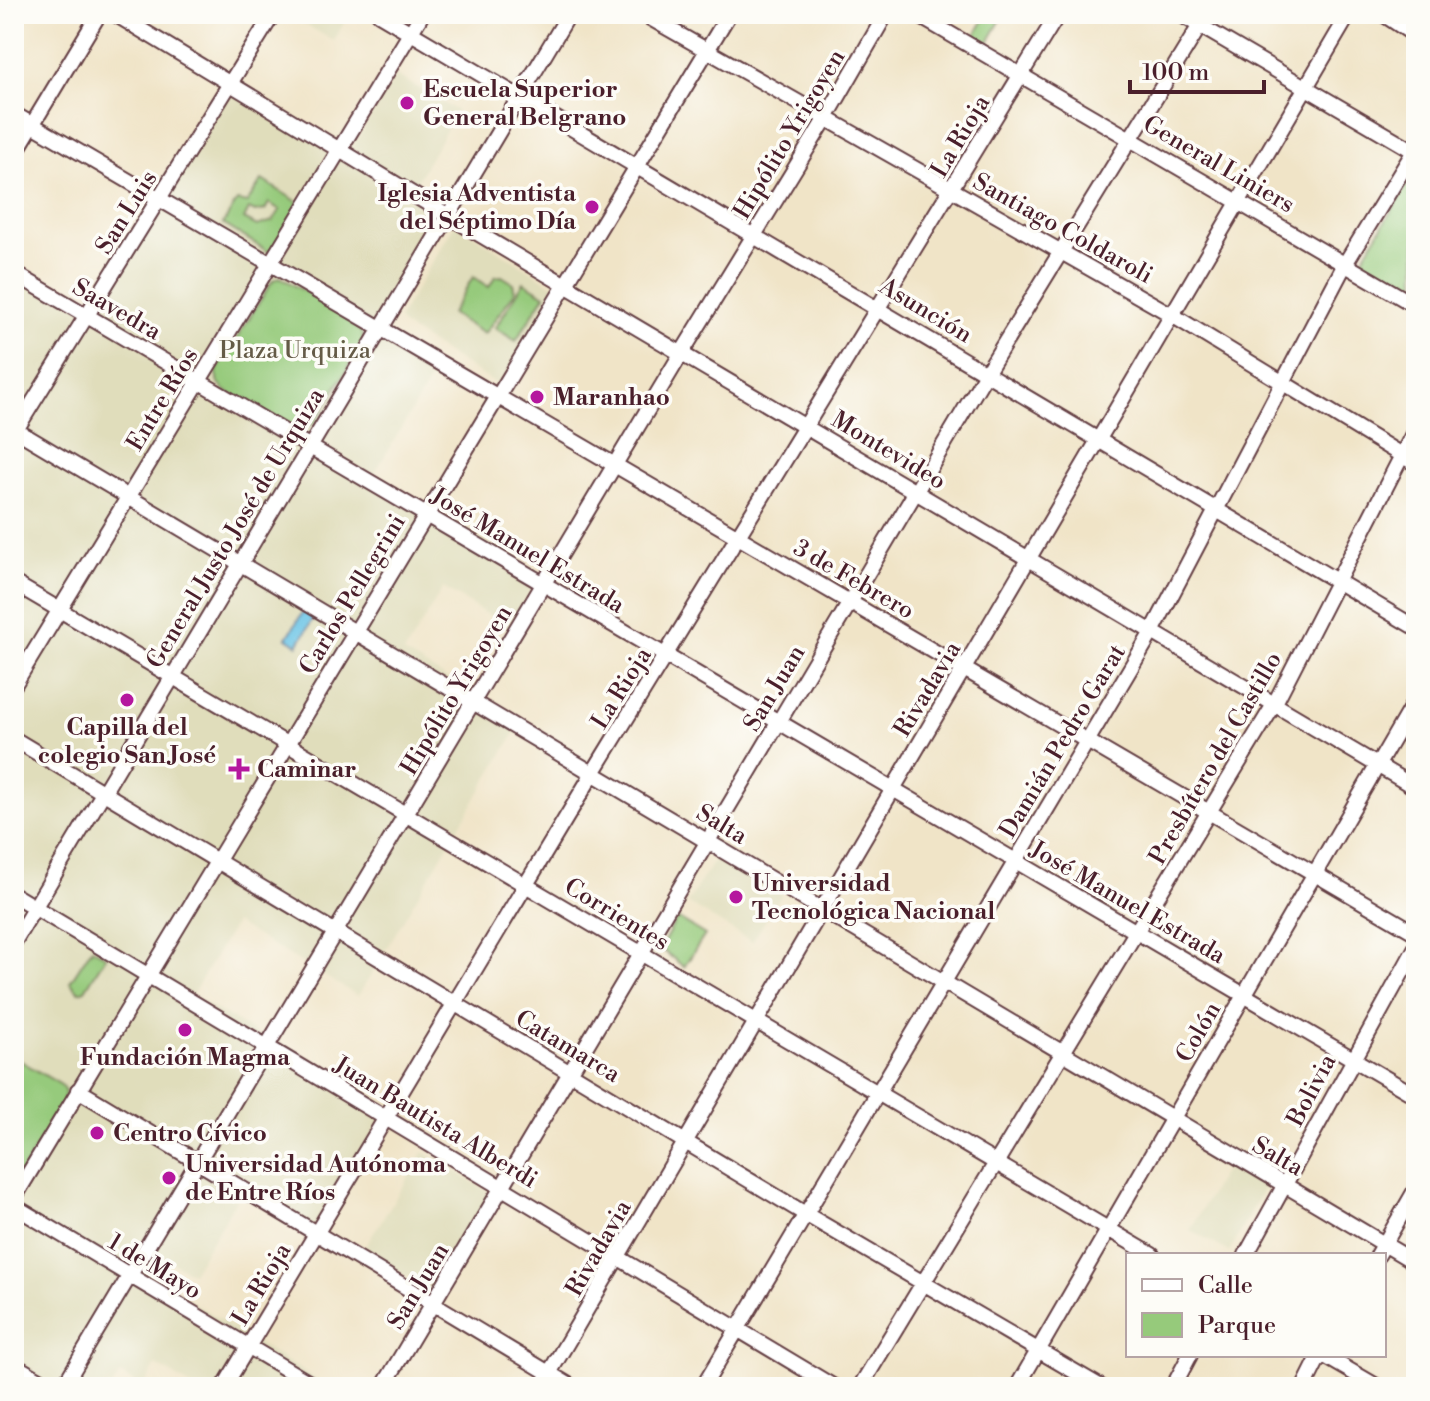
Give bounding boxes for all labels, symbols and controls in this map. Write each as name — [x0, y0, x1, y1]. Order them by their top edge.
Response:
street label: Hipólito Yrigoyen — [727, 44, 852, 225]
scale bar — [1130, 44, 1264, 94]
text: 100 m — [1142, 58, 1209, 88]
place label: Escuela Superior General Belgrano — [423, 75, 626, 133]
street label: La Rioja — [925, 89, 998, 183]
marker: Escuela Superior General Belgrano — [398, 94, 416, 112]
street label: General Liniers — [1138, 109, 1299, 220]
street label: San Luis — [89, 165, 164, 260]
street label: Santiago Coldaroli — [967, 167, 1158, 291]
place label: Iglesia Adventista del Séptimo Día — [378, 179, 577, 237]
marker: Iglesia Adventista del Séptimo Día — [583, 198, 601, 216]
street label: Asunción — [873, 271, 977, 350]
street label: Saavedra — [67, 272, 167, 348]
park label: Plaza Urquiza — [219, 336, 372, 366]
street label: Entre Ríos — [120, 342, 205, 457]
street label: General Justo José de Urquiza — [140, 382, 332, 674]
place label: Maranhao — [553, 383, 670, 413]
marker: Maranhao — [528, 388, 546, 406]
street label: Montevideo — [826, 405, 951, 497]
street label: José Manuel Estrada — [424, 481, 631, 621]
street label: Carlos Pellegrini — [293, 509, 413, 680]
street label: 3 de Febrero — [788, 533, 919, 627]
street label: Hipólito Yrigoyen — [394, 600, 519, 781]
street label: Rivadavia — [888, 636, 968, 743]
street label: Damián Pedro Garat — [993, 639, 1133, 844]
street label: San Juan — [737, 640, 812, 737]
street label: La Rioja — [585, 641, 659, 735]
street label: Presbítero del Castillo — [1143, 647, 1289, 870]
marker: Capilla del colegio San José — [118, 691, 136, 709]
place label: Capilla del colegio San José — [38, 713, 216, 771]
place label: Caminar — [257, 755, 356, 785]
marker: Caminar — [228, 758, 250, 780]
street label: Salta — [691, 798, 753, 852]
street label: José Manuel Estrada — [1024, 834, 1231, 971]
place label: Universidad Tecnológica Nacional — [752, 869, 995, 927]
street label: Corrientes — [559, 872, 674, 958]
marker: Universidad Tecnológica Nacional — [727, 888, 745, 906]
street label: Colón — [1170, 997, 1228, 1068]
street label: Catamarca — [510, 1004, 626, 1090]
marker: Fundación Magma — [176, 1021, 194, 1039]
place label: Fundación Magma — [80, 1043, 291, 1073]
street label: Bolivia — [1280, 1049, 1344, 1133]
street label: Juan Bautista Alberdi — [327, 1050, 543, 1196]
place label: Centro Cívico — [113, 1119, 267, 1149]
marker: Centro Cívico — [88, 1124, 106, 1142]
street label: Salta — [1247, 1130, 1309, 1184]
place label: Universidad Autónoma de Entre Ríos — [185, 1150, 447, 1208]
marker: Universidad Autónoma de Entre Ríos — [160, 1169, 178, 1187]
street label: Rivadavia — [559, 1194, 639, 1302]
street label: 1 de Mayo — [102, 1227, 207, 1306]
street label: La Rioja — [226, 1237, 299, 1331]
street label: San Juan — [381, 1238, 456, 1335]
legend — [1126, 1253, 1386, 1357]
text: Calle — [1198, 1271, 1253, 1301]
text: Parque — [1198, 1311, 1276, 1341]

